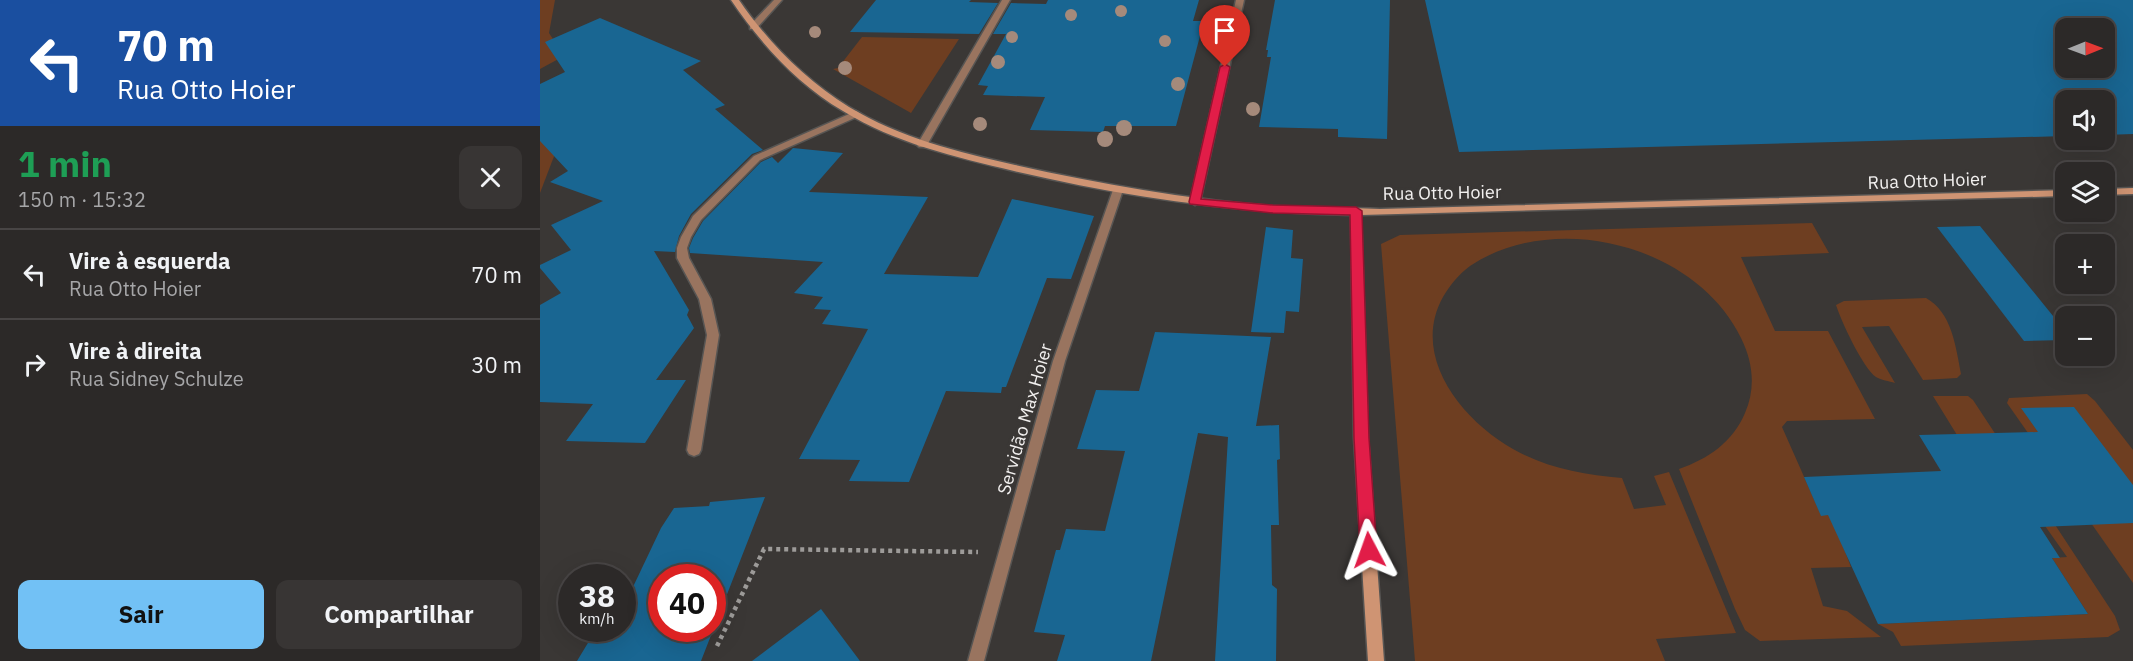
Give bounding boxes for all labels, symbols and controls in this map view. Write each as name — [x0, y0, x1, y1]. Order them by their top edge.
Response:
pin — [1199, 5, 1250, 67]
icon: arrive — [1208, 14, 1241, 47]
text: 70 m — [117, 18, 215, 73]
north arrow — [2055, 18, 2115, 78]
map controls — [2055, 18, 2115, 366]
icon: left — [18, 24, 96, 102]
text: Rua Otto Hoier — [117, 71, 295, 106]
button: sound — [2055, 90, 2115, 150]
text: 1 min — [18, 140, 112, 187]
button: close — [459, 146, 522, 209]
button: layers — [2055, 162, 2115, 222]
street label: Rua Otto Hoier — [1867, 167, 1987, 194]
street label: Rua Otto Hoier — [1382, 180, 1502, 205]
text: 150 m · 15:32 — [18, 186, 146, 213]
button: + — [2055, 234, 2115, 294]
text: Vire à esquerda — [69, 246, 231, 275]
icon: left — [18, 258, 51, 291]
text: 70 m — [471, 260, 522, 289]
text: Rua Otto Hoier — [69, 275, 201, 302]
button: − — [2055, 306, 2115, 366]
text: Vire à direita — [69, 336, 202, 365]
street label: Servidão Max Hoier — [992, 340, 1057, 497]
icon: right — [18, 348, 51, 381]
text: 30 m — [471, 350, 522, 379]
text: Rua Sidney Schulze — [69, 365, 244, 392]
position arrow — [1337, 518, 1401, 582]
speed limit sign: 40 — [648, 564, 726, 642]
text: 38 — [579, 576, 615, 615]
button: Sair — [18, 580, 264, 649]
button: Compartilhar — [276, 580, 522, 649]
text: km/h — [579, 609, 615, 628]

